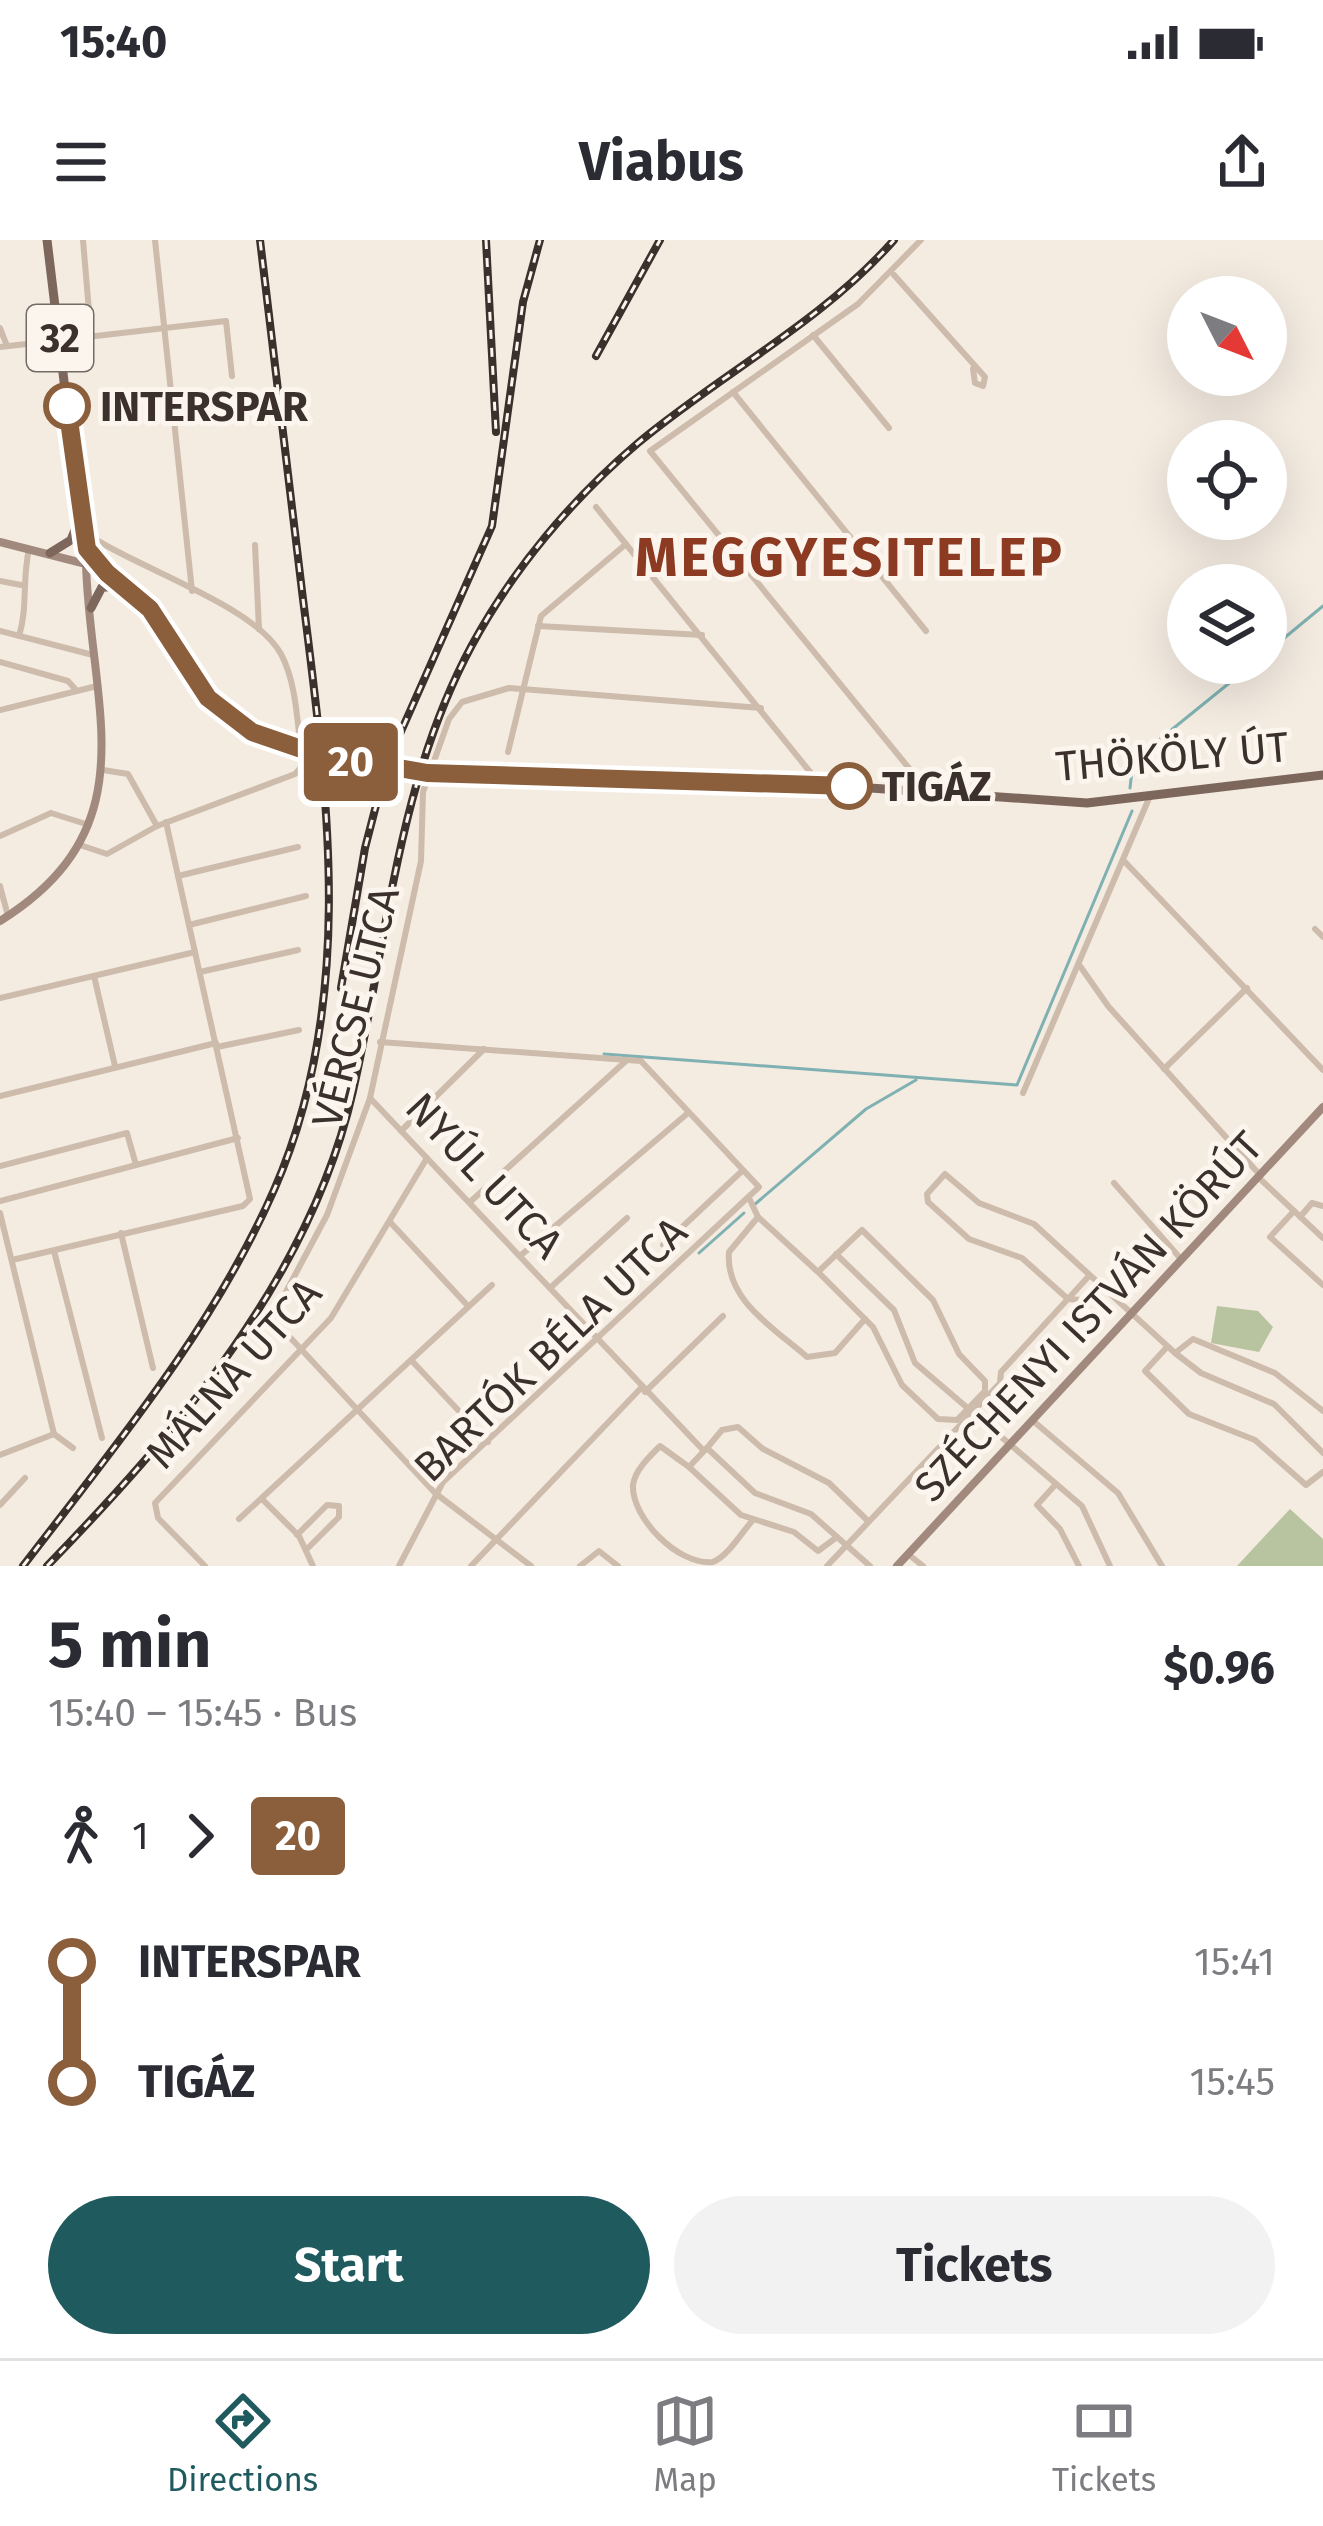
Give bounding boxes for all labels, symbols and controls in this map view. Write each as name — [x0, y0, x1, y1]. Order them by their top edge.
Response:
text: 15:40 — [60, 15, 167, 69]
icon: menu — [48, 129, 114, 195]
icon: share — [1209, 129, 1275, 195]
text: Viabus — [579, 130, 744, 194]
north arrow — [1167, 276, 1287, 396]
map controls — [1167, 276, 1287, 684]
road number: 32 — [27, 305, 93, 371]
place label: INTERSPAR — [100, 382, 309, 432]
marker: INTERSPAR — [45, 384, 89, 428]
button: locate — [1167, 420, 1287, 540]
district label: MEGGYESITELEP — [635, 526, 1065, 590]
button: layers — [1167, 564, 1287, 684]
street label: THÖKÖLY ÚT — [1054, 722, 1291, 792]
line badge: 20 — [297, 723, 405, 801]
text: 20 — [328, 737, 374, 787]
place label: TIGÁZ — [882, 760, 992, 812]
marker: TIGÁZ — [827, 764, 871, 808]
street label: VÉRCSE UTCA — [302, 882, 410, 1133]
street label: NYÚL UTCA — [395, 1083, 573, 1269]
street label: SZÉCHENYI ISTVÁN KÖRÚT — [905, 1121, 1273, 1512]
street label: BARTÓK BÉLA UTCA — [404, 1207, 697, 1492]
street label: MÁLNA UTCA — [136, 1269, 332, 1479]
text: 5 min — [48, 1605, 211, 1684]
text: $0.96 — [1164, 1641, 1275, 1695]
text: 15:40 – 15:45 · Bus — [48, 1690, 357, 1736]
icon: walk — [48, 1803, 114, 1869]
icon: forward — [167, 1803, 233, 1869]
text: 20 — [275, 1811, 321, 1861]
text: 1 — [132, 1813, 149, 1859]
text: INTERSPAR — [138, 1935, 361, 1989]
text: 15:41 — [1194, 1939, 1275, 1985]
text: TIGÁZ — [138, 2055, 256, 2109]
text: 15:45 — [1190, 2059, 1275, 2105]
button: Start — [48, 2196, 650, 2334]
button: Tickets — [674, 2196, 1275, 2334]
tab: Directions — [167, 2388, 318, 2500]
tab: Map — [652, 2388, 718, 2500]
tab: Tickets — [1052, 2388, 1156, 2500]

